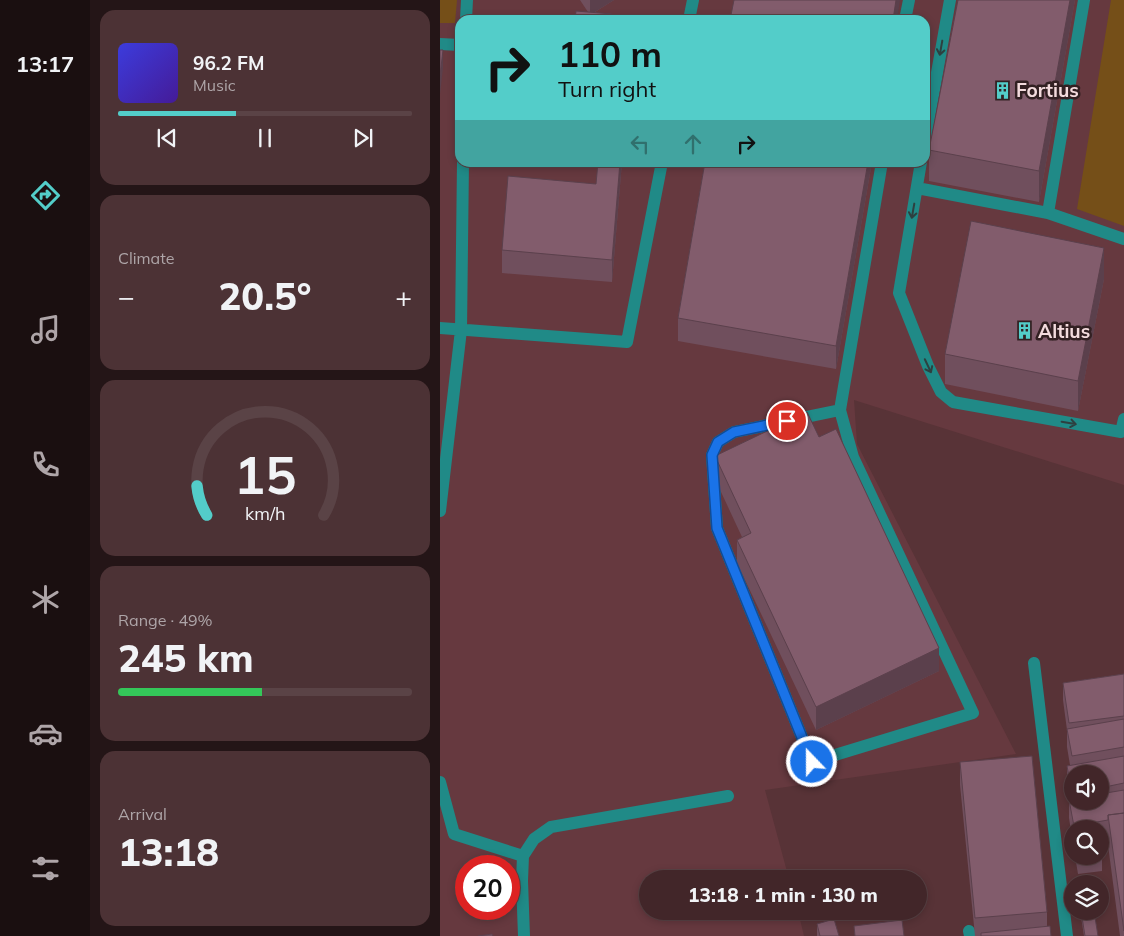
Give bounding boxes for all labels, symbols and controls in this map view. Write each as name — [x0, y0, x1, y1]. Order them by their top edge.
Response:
text: 110 m — [558, 32, 662, 76]
icon: right — [475, 35, 540, 100]
one-way arrow — [936, 40, 946, 56]
text: 13:17 — [16, 50, 74, 78]
text: 96.2 FM — [193, 51, 265, 75]
text: Music — [193, 75, 236, 95]
text: Turn right — [558, 75, 656, 103]
place label: Fortius — [1016, 78, 1079, 102]
building icon: Fortius — [992, 80, 1012, 100]
icon: previous — [153, 124, 181, 152]
icon: pause — [251, 124, 279, 152]
icon: next — [349, 124, 377, 152]
icon: left — [626, 130, 654, 158]
icon: ahead — [679, 130, 707, 158]
icon: right — [732, 130, 760, 158]
icon: directions — [28, 178, 63, 213]
one-way arrow — [907, 202, 917, 218]
text: Climate — [118, 248, 174, 268]
text: 20.5° — [219, 272, 311, 320]
text: − — [118, 279, 135, 314]
text: + — [395, 279, 412, 314]
icon: music — [28, 312, 63, 347]
place label: Altius — [1038, 319, 1090, 343]
building icon: Altius — [1014, 321, 1034, 341]
one-way arrow — [924, 358, 934, 373]
pin — [766, 400, 808, 442]
icon: arrive — [773, 407, 801, 435]
one-way arrow — [1061, 418, 1077, 428]
text: 15 — [234, 442, 296, 507]
icon: phone — [28, 447, 63, 482]
text: km/h — [245, 502, 285, 524]
icon: climate — [28, 582, 63, 617]
text: Range · 49% — [118, 610, 213, 630]
text: 245 km — [118, 634, 254, 682]
icon: car — [28, 716, 63, 751]
position arrow — [785, 735, 837, 787]
map controls — [1064, 765, 1109, 920]
button: sound — [1064, 765, 1109, 810]
text: Arrival — [118, 804, 167, 824]
button: search — [1064, 820, 1109, 865]
text: 13:18 — [118, 828, 219, 876]
icon: filters — [28, 851, 63, 886]
speed limit sign: 20 — [455, 855, 520, 920]
button: layers — [1064, 875, 1109, 920]
text: 13:18 · 1 min · 130 m — [688, 883, 878, 907]

